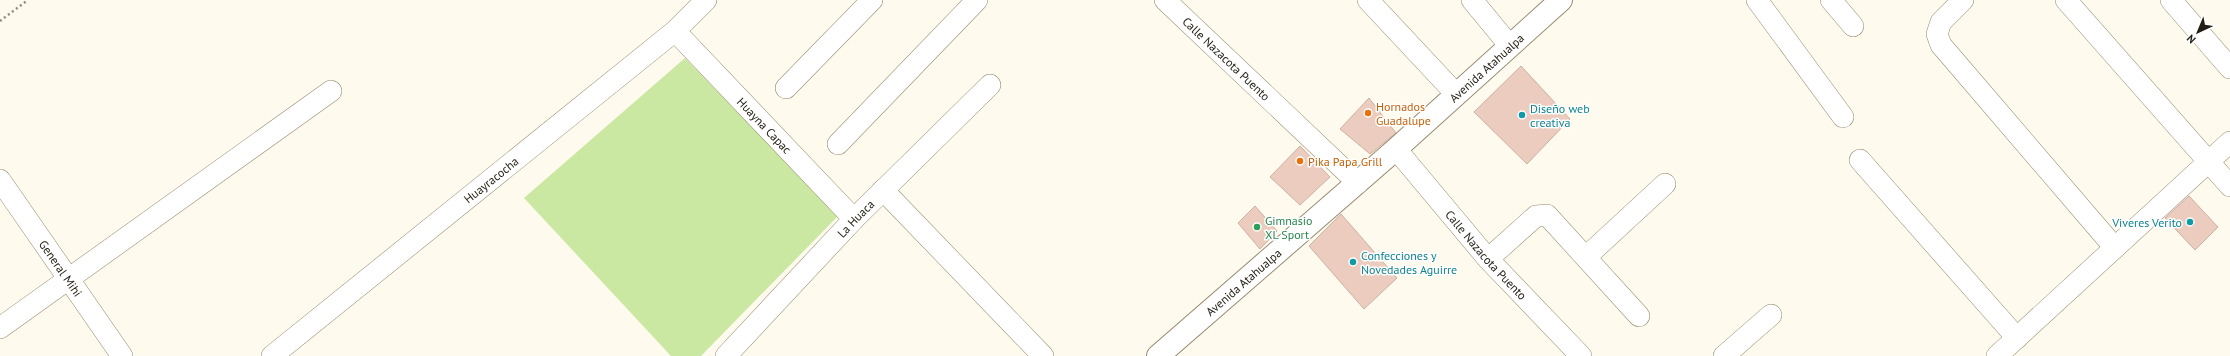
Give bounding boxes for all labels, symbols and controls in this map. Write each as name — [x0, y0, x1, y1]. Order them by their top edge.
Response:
north arrow — [2178, 12, 2218, 52]
street label: Calle Nazacota Puento — [1180, 13, 1274, 103]
street label: Avenida Atahualpa — [1446, 30, 1527, 105]
text: N — [2184, 32, 2199, 47]
street label: Huayna Capac — [734, 94, 795, 157]
place label: Hornados Guadalupe — [1376, 99, 1431, 128]
place label: Diseño web creativa — [1530, 101, 1590, 130]
marker: Hornados Guadalupe — [1363, 108, 1373, 118]
marker: Diseño web creativa — [1517, 110, 1527, 120]
street label: Huayracocha — [460, 153, 521, 206]
place label: Pika Papa Grill — [1308, 154, 1383, 169]
marker: Pika Papa Grill — [1295, 156, 1305, 166]
street label: La Huaca — [834, 196, 877, 240]
street label: Calle Nazacota Puento — [1443, 207, 1530, 303]
place label: Gimnasio XL Sport — [1265, 213, 1313, 242]
place label: Viveres Verito — [2111, 215, 2182, 230]
marker: Viveres Verito — [2185, 217, 2195, 227]
marker: Gimnasio XL Sport — [1252, 222, 1262, 232]
street label: General Mihi — [36, 237, 86, 299]
street label: Avenida Atahualpa — [1202, 245, 1284, 319]
place label: Confecciones y Novedades Aguirre — [1361, 248, 1457, 277]
marker: Confecciones y Novedades Aguirre — [1348, 257, 1358, 267]

